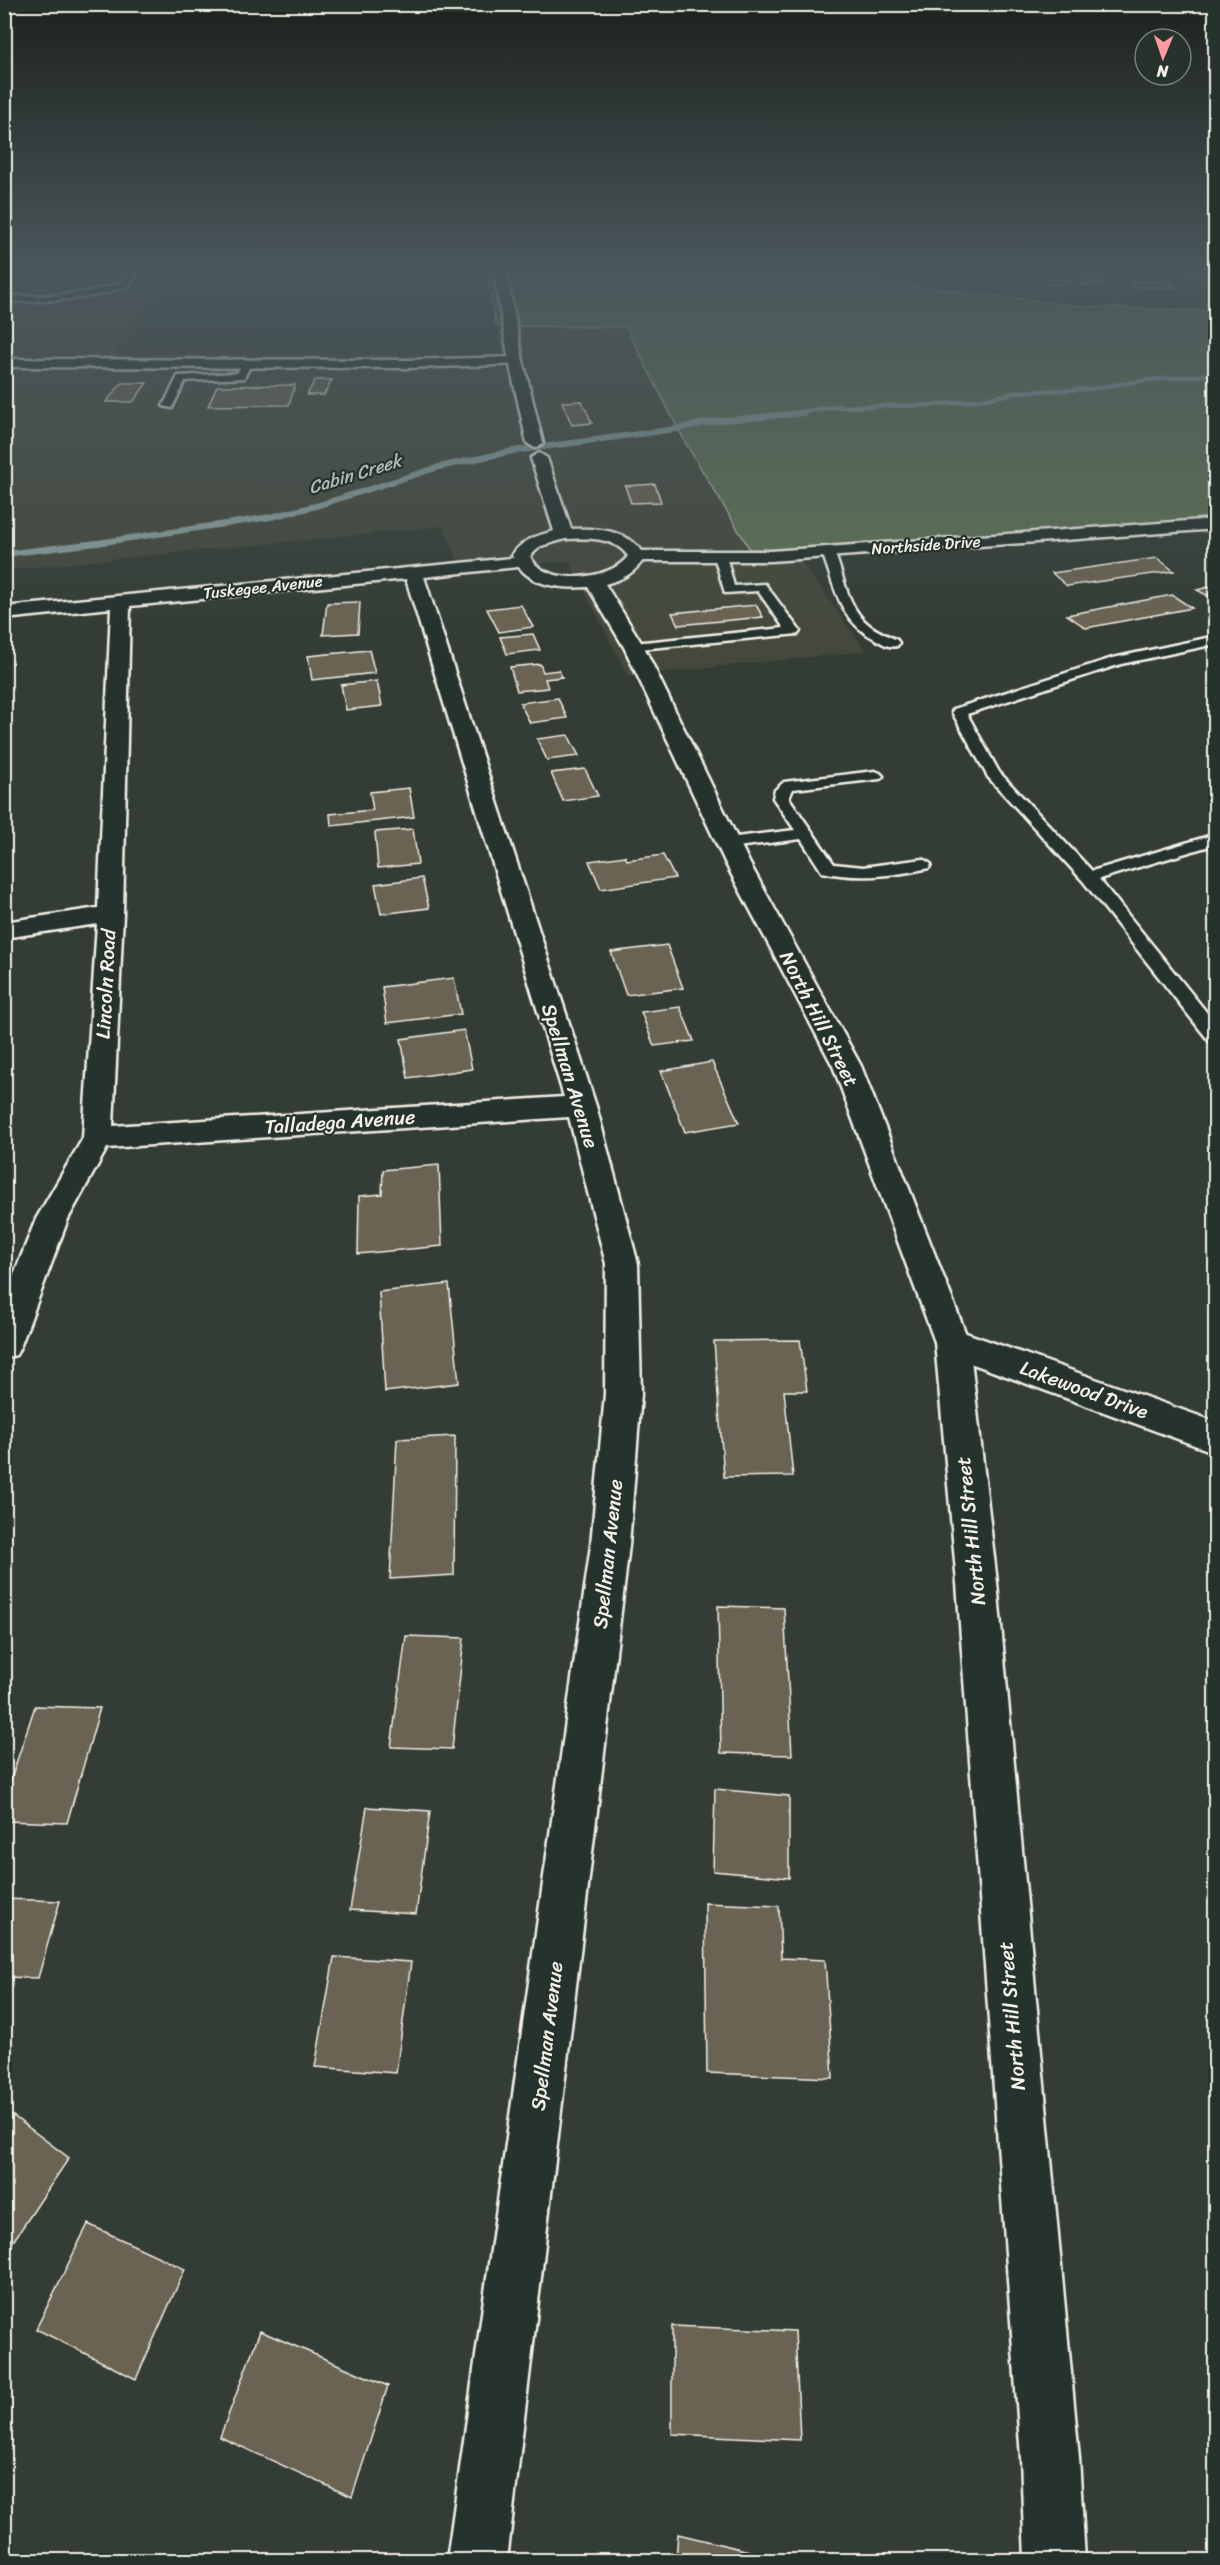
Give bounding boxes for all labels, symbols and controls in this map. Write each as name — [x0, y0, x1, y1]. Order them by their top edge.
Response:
north arrow — [1133, 27, 1193, 87]
text: N — [1156, 57, 1170, 86]
water label: Cabin Creek — [305, 444, 408, 503]
street label: Northside Drive — [870, 527, 982, 563]
street label: Tuskegee Avenue — [202, 566, 324, 608]
street label: Lincoln Road — [86, 927, 126, 1040]
street label: North Hill Street — [770, 945, 869, 1094]
street label: Spellman Avenue — [531, 999, 609, 1153]
street label: Talladega Avenue — [264, 1099, 416, 1145]
street label: Lakewood Drive — [1015, 1351, 1153, 1430]
street label: North Hill Street — [946, 1455, 996, 1607]
street label: Spellman Avenue — [583, 1478, 633, 1630]
street label: North Hill Street — [988, 1940, 1036, 2092]
street label: Spellman Avenue — [520, 1959, 574, 2113]

